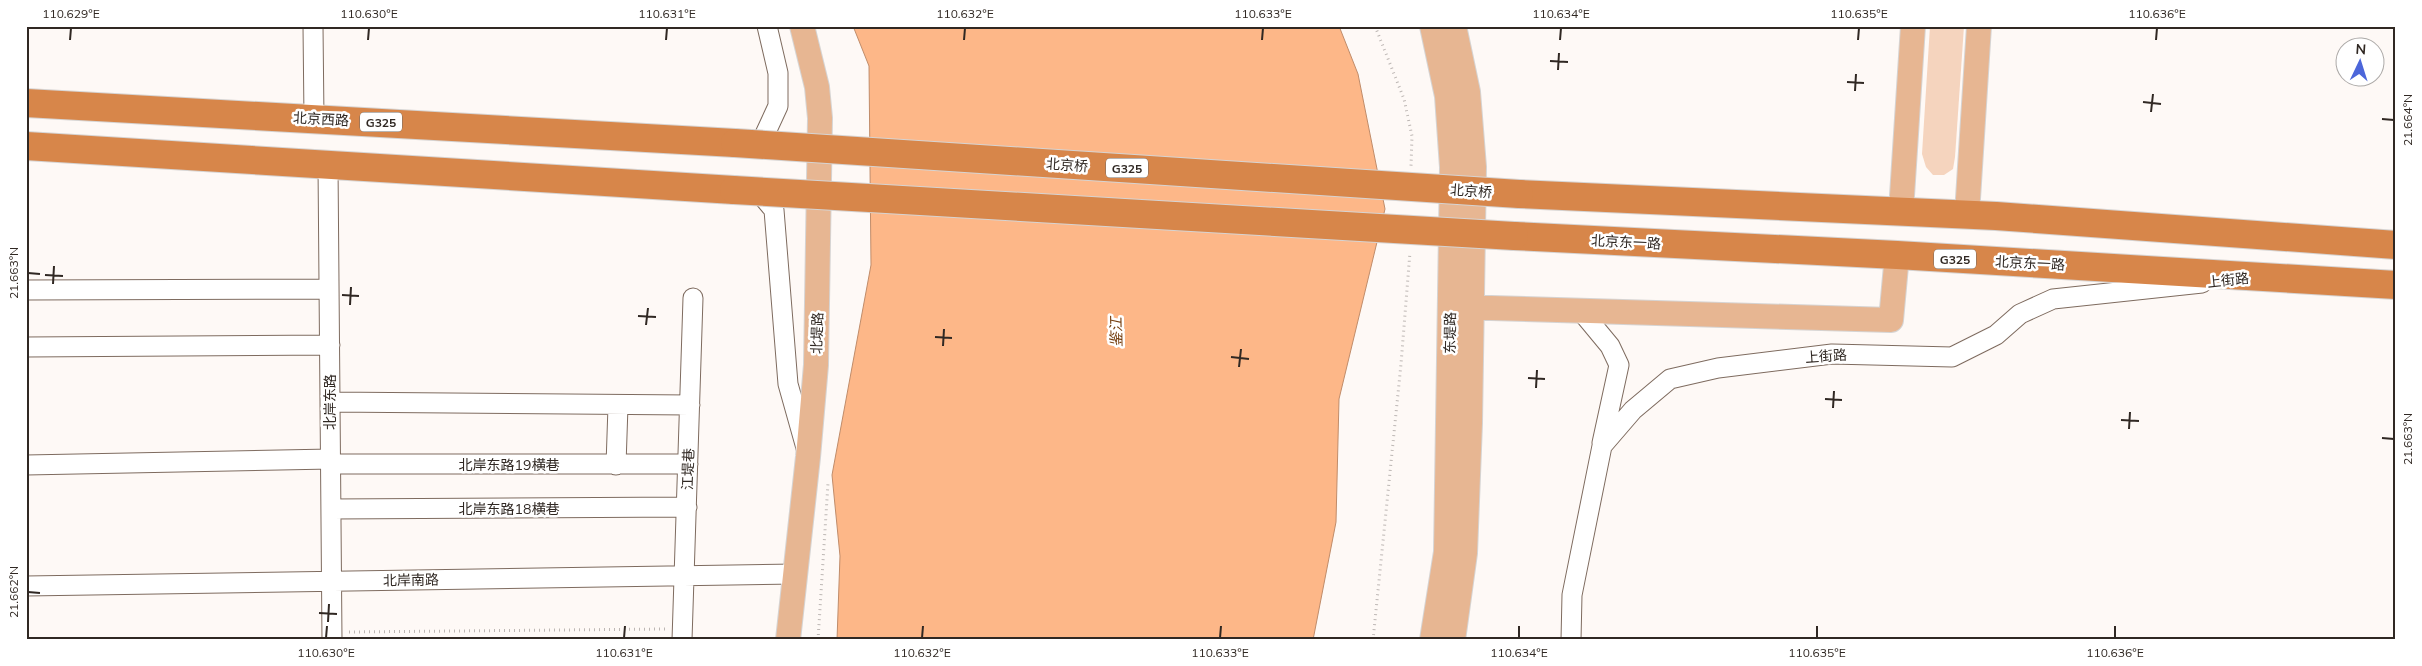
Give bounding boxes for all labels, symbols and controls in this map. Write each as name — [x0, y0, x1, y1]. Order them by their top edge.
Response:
text: 110.629°E — [42, 6, 100, 21]
text: 110.630°E — [340, 6, 398, 21]
text: 110.631°E — [638, 6, 696, 21]
text: 110.632°E — [936, 6, 994, 21]
text: 110.633°E — [1234, 6, 1292, 21]
text: 110.634°E — [1532, 6, 1590, 21]
text: 110.635°E — [1830, 6, 1888, 21]
text: 110.636°E — [2128, 6, 2186, 21]
north arrow — [2334, 38, 2384, 88]
text: N — [2355, 40, 2367, 58]
text: 21.664°N — [2400, 94, 2415, 146]
street label: 北京西路 — [293, 109, 349, 129]
road number: G325 — [360, 112, 402, 132]
street label: 北京桥 — [1045, 155, 1089, 175]
road number: G325 — [1106, 158, 1148, 178]
street label: 北京桥 — [1449, 181, 1493, 201]
street label: 北京东一路 — [1591, 231, 1661, 253]
text: 21.663°N — [6, 247, 21, 299]
road number: G325 — [1934, 250, 1976, 268]
street label: 北京东一路 — [1995, 252, 2065, 274]
street label: 上街路 — [2206, 269, 2250, 291]
street label: 北堤路 — [807, 312, 827, 354]
street label: 东堤路 — [1441, 312, 1459, 354]
water label: 鉴江 — [1106, 315, 1126, 347]
street label: 上街路 — [1804, 346, 1848, 366]
street label: 北岸东路 — [321, 374, 339, 430]
text: 21.663°N — [2400, 413, 2415, 465]
street label: 江堤巷 — [678, 448, 698, 490]
street label: 北岸东路19横巷 — [459, 456, 559, 474]
street label: 北岸东路18横巷 — [459, 500, 559, 518]
text: 21.662°N — [6, 566, 21, 618]
street label: 北岸南路 — [383, 571, 439, 589]
text: 110.630°E — [297, 645, 355, 660]
text: 110.631°E — [595, 645, 653, 660]
text: 110.632°E — [893, 645, 951, 660]
text: 110.633°E — [1191, 645, 1249, 660]
text: 110.634°E — [1490, 645, 1548, 660]
text: 110.635°E — [1788, 645, 1846, 660]
text: 110.636°E — [2086, 645, 2144, 660]

